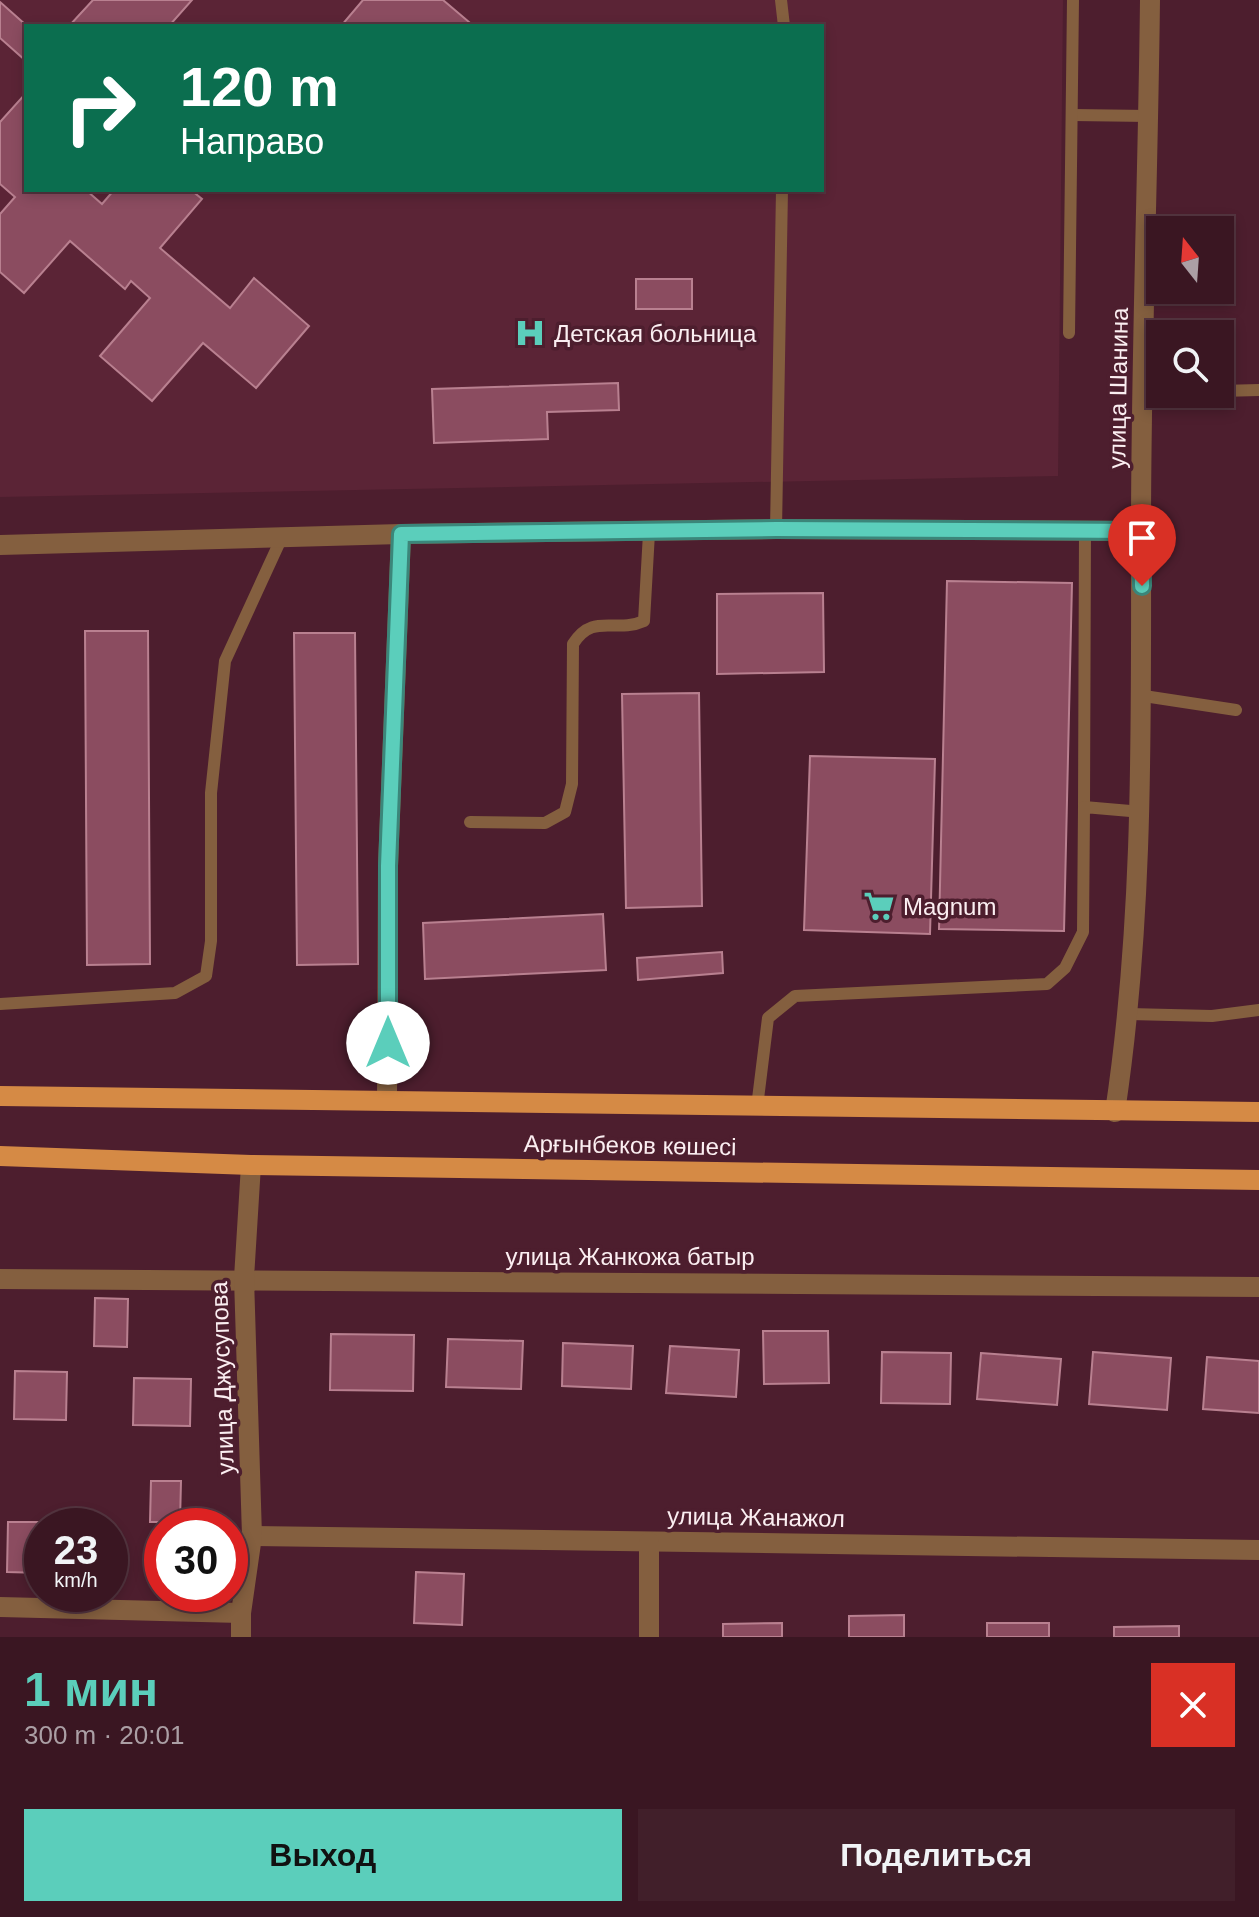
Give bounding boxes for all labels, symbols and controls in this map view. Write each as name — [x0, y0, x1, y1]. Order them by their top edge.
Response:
text: 120 m — [180, 55, 339, 118]
icon: right — [48, 56, 152, 160]
text: Направо — [180, 121, 324, 162]
north arrow — [1146, 216, 1234, 304]
map controls — [1146, 216, 1234, 408]
street label: улица Шанина — [1103, 306, 1133, 469]
hospital icon: Детская больница — [513, 316, 547, 350]
place label: Детская больница — [554, 320, 757, 347]
button: search — [1146, 320, 1234, 408]
pin — [1108, 504, 1176, 586]
icon: arrive — [1120, 516, 1164, 560]
supermarket icon: Magnum — [862, 889, 896, 923]
place label: Magnum — [903, 893, 996, 920]
position arrow — [346, 1001, 430, 1085]
street label: Арғынбеков көшесі — [523, 1130, 737, 1160]
street label: улица Жанкожа батыр — [505, 1243, 755, 1270]
street label: улица Джусупова — [205, 1280, 239, 1475]
street label: улица Жанажол — [667, 1502, 845, 1532]
speed limit sign: 30 — [144, 1508, 248, 1612]
text: 23 — [54, 1528, 98, 1572]
text: km/h — [54, 1569, 98, 1591]
text: 1 мин — [24, 1663, 158, 1716]
button: close — [1151, 1663, 1235, 1747]
text: 300 m · 20:01 — [24, 1720, 184, 1750]
button: Выход — [24, 1809, 622, 1901]
button: Поделиться — [638, 1809, 1235, 1901]

